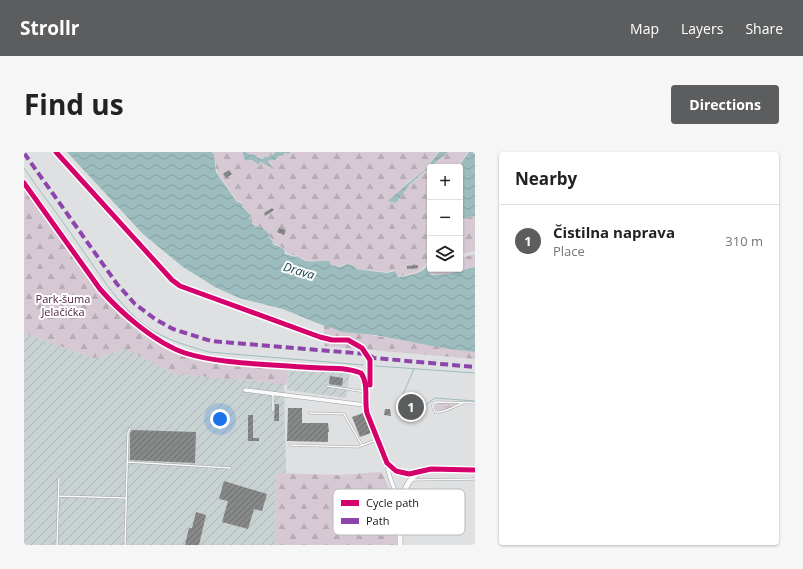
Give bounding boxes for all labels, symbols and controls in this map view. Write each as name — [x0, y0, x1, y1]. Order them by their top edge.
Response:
text: Strollr — [20, 15, 79, 41]
text: Map — [630, 19, 659, 38]
text: Layers — [681, 19, 723, 38]
text: Share — [745, 19, 783, 38]
text: Find us — [24, 85, 124, 123]
button: Directions — [671, 85, 779, 124]
map controls — [427, 164, 463, 272]
button: + — [427, 164, 463, 200]
text: Nearby — [515, 167, 577, 190]
button: − — [427, 200, 463, 236]
text: Čistilna naprava — [553, 222, 675, 242]
text: 1 — [524, 232, 532, 250]
text: 310 m — [725, 232, 763, 250]
button: layers — [427, 236, 463, 272]
text: Place — [553, 242, 585, 260]
water label: Drava — [281, 258, 317, 283]
park label: Park-šuma Jelačićka — [36, 291, 90, 319]
pin: 1 — [398, 392, 424, 422]
your location — [210, 409, 230, 429]
legend — [333, 489, 465, 535]
text: Cycle path — [366, 495, 419, 510]
text: Path — [366, 513, 389, 528]

